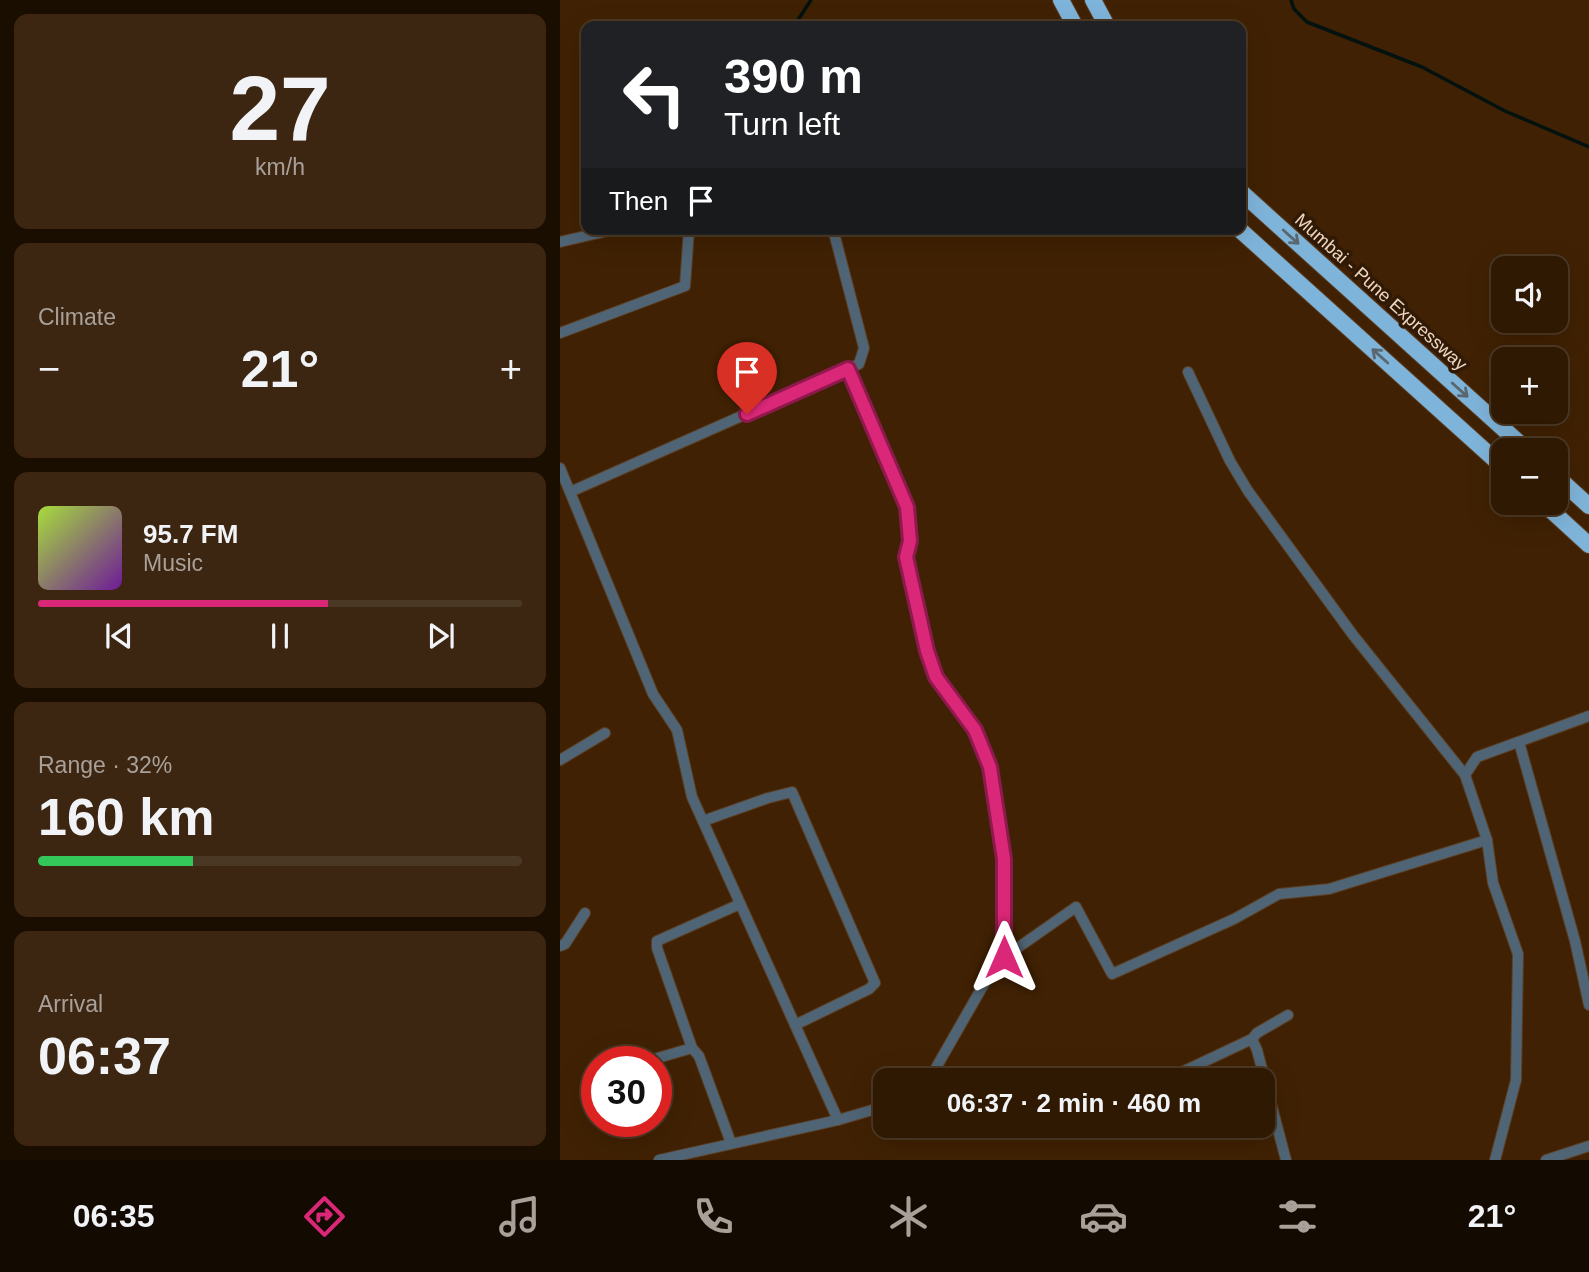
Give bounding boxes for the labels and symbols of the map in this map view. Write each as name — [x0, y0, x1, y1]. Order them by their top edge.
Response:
street label: Mumbai - Pune Expressway — [1291, 210, 1471, 374]
one-way arrow — [1282, 229, 1300, 245]
pin — [717, 342, 777, 414]
one-way arrow — [1371, 348, 1389, 364]
one-way arrow — [1451, 382, 1469, 398]
position arrow — [967, 920, 1041, 994]
speed limit sign: 30 — [581, 1046, 672, 1137]

